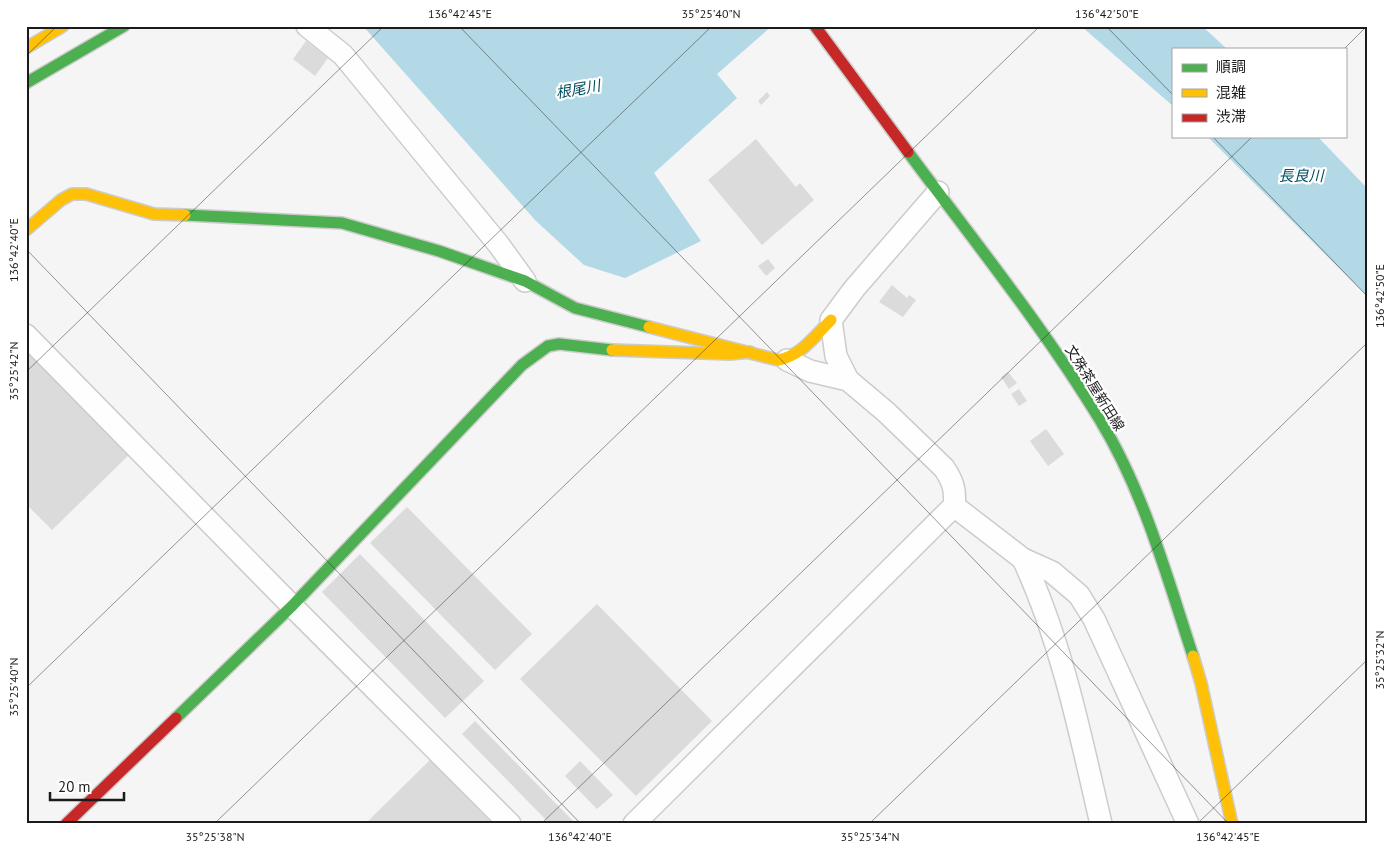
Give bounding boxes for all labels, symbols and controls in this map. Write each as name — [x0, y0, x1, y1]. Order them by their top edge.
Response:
text: 136°42'45"E — [428, 6, 492, 21]
text: 35°25'40"N — [681, 6, 741, 21]
text: 136°42'50"E — [1075, 6, 1139, 21]
legend — [1172, 48, 1346, 138]
text: 順調 — [1216, 57, 1246, 76]
water label: 根尾川 — [554, 75, 604, 102]
text: 混雑 — [1216, 83, 1246, 102]
text: 渋滞 — [1216, 107, 1246, 126]
water label: 長良川 — [1278, 166, 1325, 185]
text: 136°42'40"E — [6, 218, 21, 282]
text: 136°42'50"E — [1372, 264, 1387, 328]
text: 35°25'42"N — [6, 341, 21, 401]
street label: 文殊茶屋新田線 — [1061, 342, 1129, 434]
text: 35°25'32"N — [1372, 630, 1387, 690]
text: 35°25'40"N — [6, 657, 21, 717]
scale bar — [50, 770, 124, 802]
text: 20 m — [58, 777, 91, 796]
text: 35°25'38"N — [185, 829, 245, 844]
text: 136°42'40"E — [548, 829, 612, 844]
text: 35°25'34"N — [840, 829, 900, 844]
text: 136°42'45"E — [1196, 829, 1260, 844]

